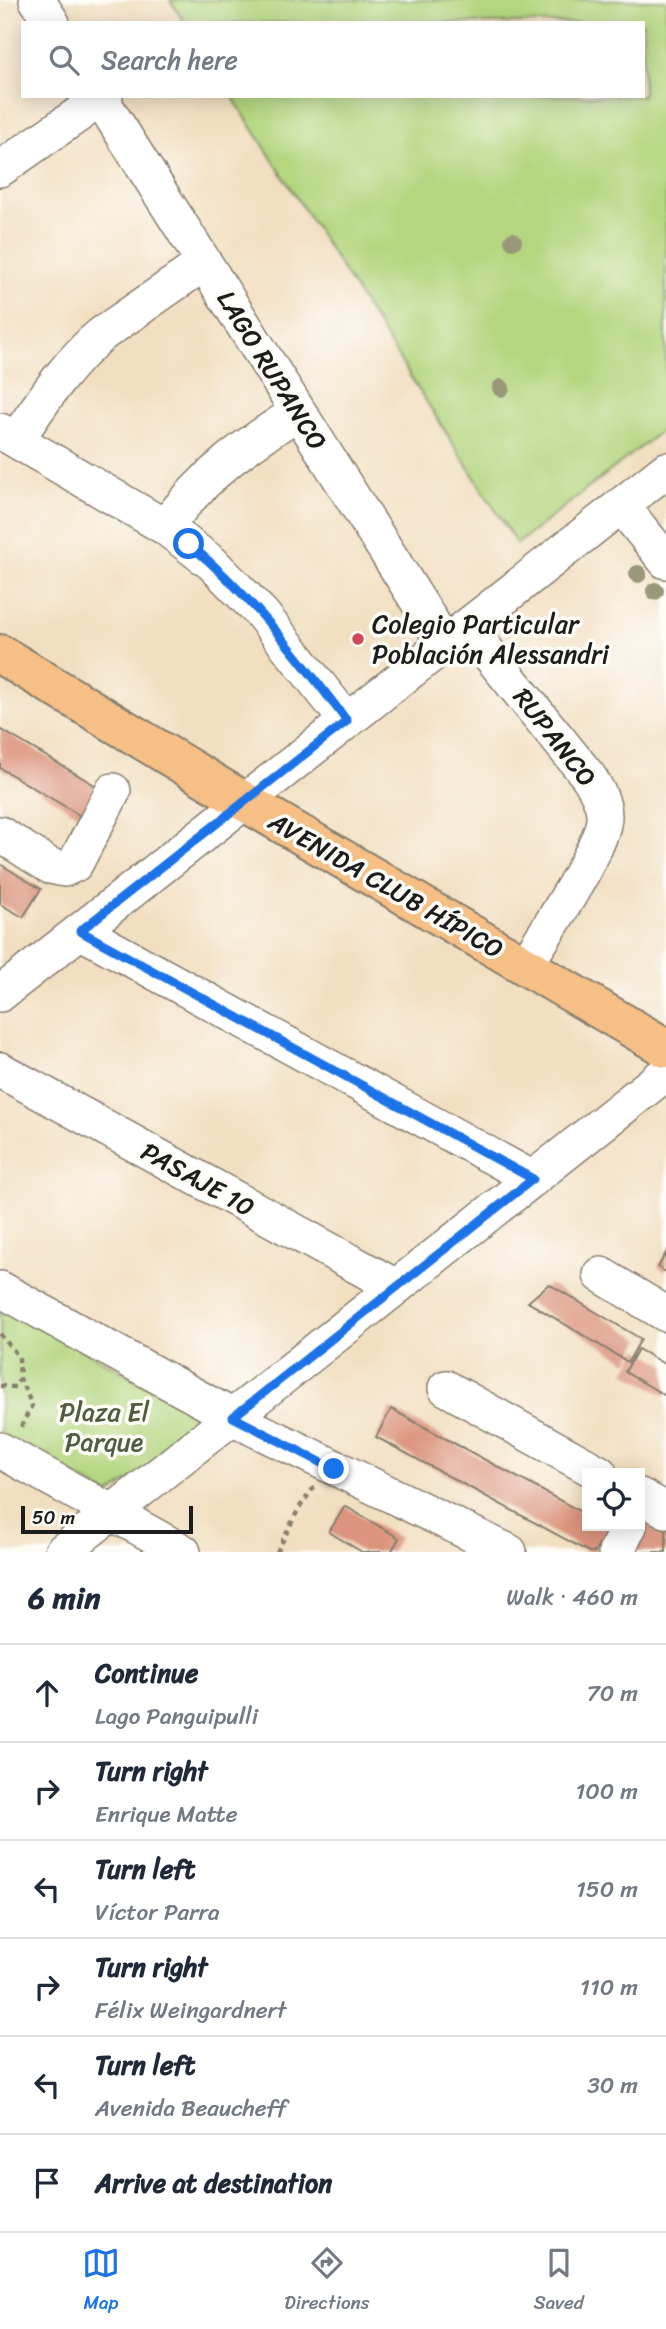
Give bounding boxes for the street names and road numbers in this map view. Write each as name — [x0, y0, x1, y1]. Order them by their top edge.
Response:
street label: LAGO RUPANCO — [204, 281, 340, 459]
street label: RUPANCO — [501, 677, 609, 797]
street label: AVENIDA CLUB HÍPICO — [259, 798, 513, 971]
street label: PASAJE 10 — [132, 1129, 264, 1229]

